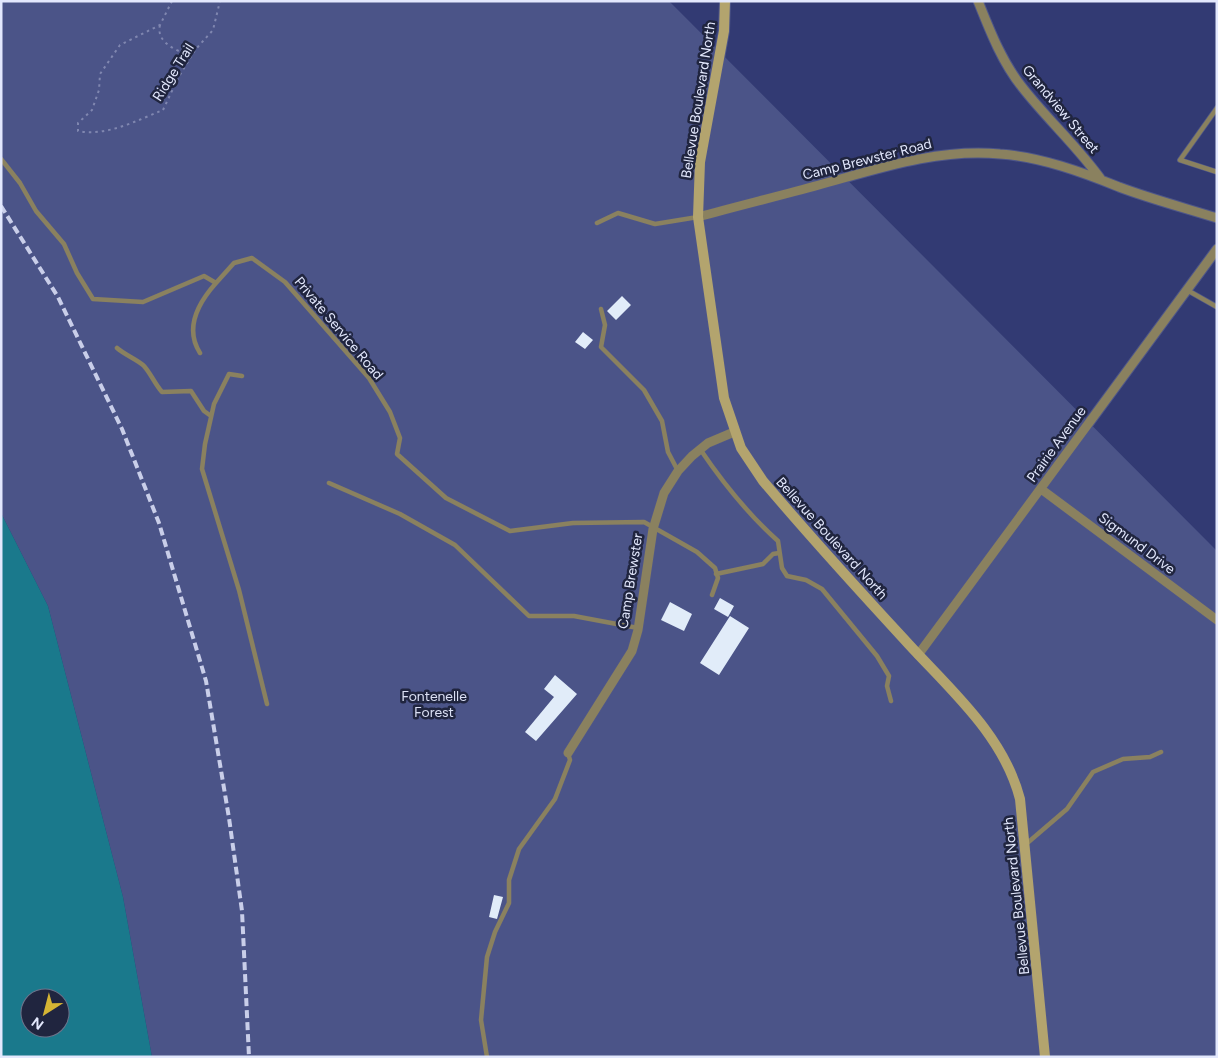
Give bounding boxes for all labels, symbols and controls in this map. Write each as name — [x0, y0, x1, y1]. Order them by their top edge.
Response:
street label: Bellevue Boulevard North — [678, 20, 719, 180]
street label: Ridge Trail — [149, 40, 198, 104]
street label: Grandview Street — [1019, 62, 1103, 157]
street label: Camp Brewster Road — [801, 135, 933, 184]
street label: Private Service Road — [291, 273, 387, 383]
street label: Prairie Avenue — [1023, 403, 1090, 486]
street label: Bellevue Boulevard North — [772, 474, 891, 603]
street label: Sigmund Drive — [1095, 509, 1179, 578]
street label: Camp Brewster — [615, 532, 646, 630]
park label: Fontenelle Forest — [401, 688, 467, 721]
street label: Bellevue Boulevard North — [1000, 816, 1033, 976]
north arrow — [20, 988, 70, 1038]
text: N — [28, 1013, 47, 1033]

